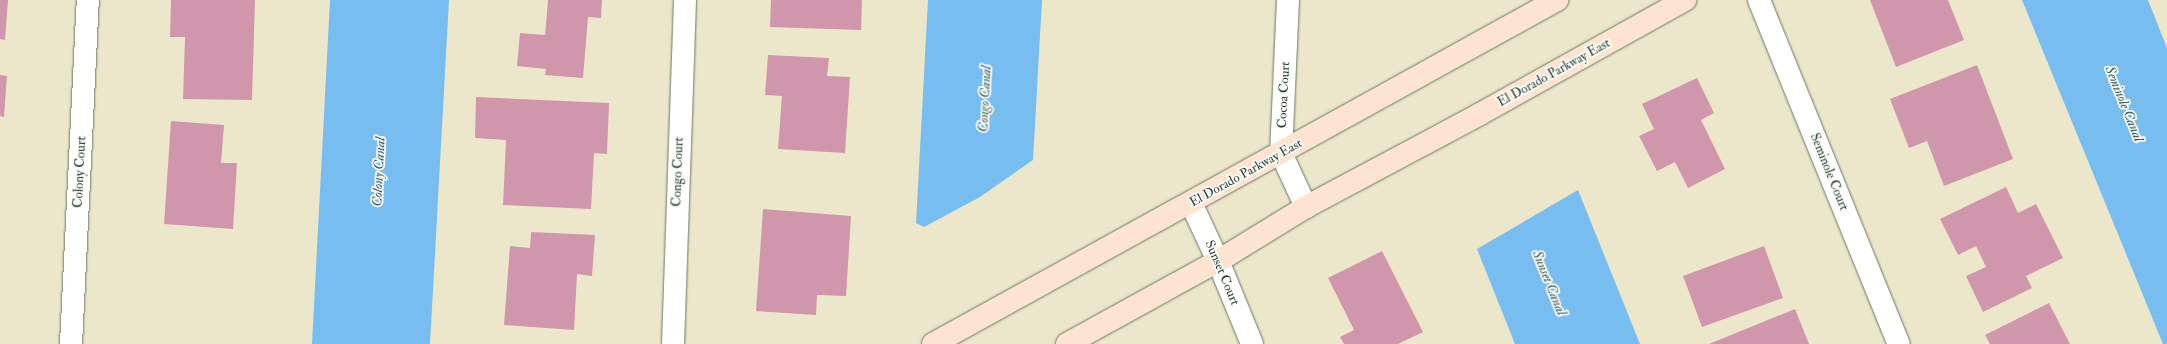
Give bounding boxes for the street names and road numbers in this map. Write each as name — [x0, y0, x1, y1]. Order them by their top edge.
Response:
street label: El Dorado Parkway East — [1495, 36, 1613, 110]
street label: Cocoa Court — [1274, 61, 1294, 129]
street label: Seminole Court — [1806, 131, 1852, 213]
street label: Colony Court — [70, 136, 90, 208]
street label: El Dorado Parkway East — [1187, 136, 1305, 210]
street label: Congo Court — [669, 137, 687, 207]
street label: Sunset Court — [1201, 238, 1243, 308]

